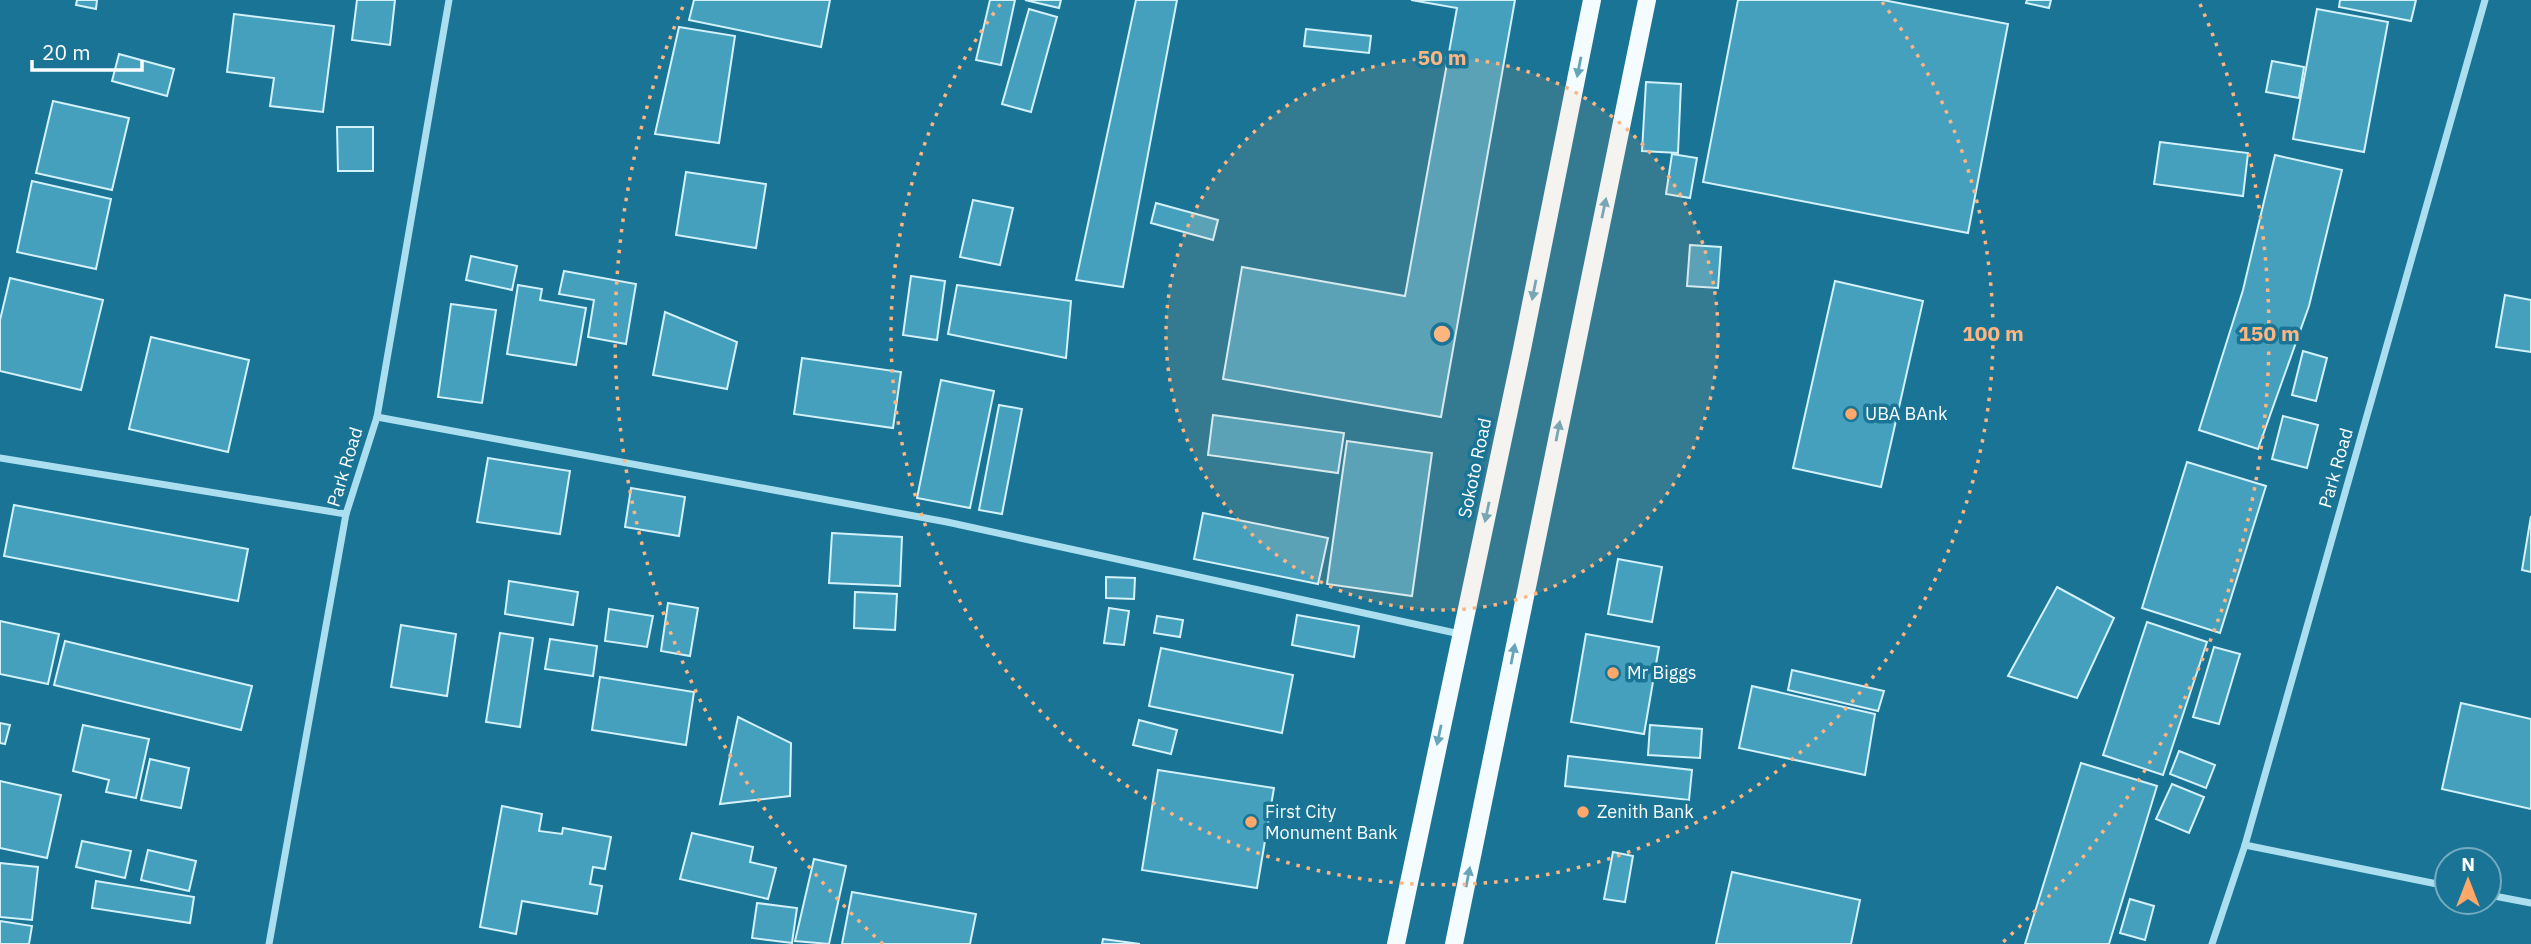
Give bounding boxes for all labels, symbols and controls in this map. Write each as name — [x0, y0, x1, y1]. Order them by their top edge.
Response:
scale bar — [32, 28, 142, 72]
text: 20 m — [42, 38, 91, 66]
text: 50 m — [1418, 43, 1466, 71]
one-way arrow — [1573, 56, 1584, 78]
one-way arrow — [1599, 197, 1610, 219]
one-way arrow — [1528, 279, 1539, 301]
text: 100 m — [1962, 319, 2024, 347]
text: 150 m — [2238, 319, 2300, 347]
centre of rings — [1430, 322, 1454, 346]
place label: UBA BAnk — [1865, 402, 1948, 425]
marker: UBA BAnk — [1843, 406, 1859, 422]
street label: Sokoto Road — [1453, 416, 1496, 520]
one-way arrow — [1553, 420, 1564, 442]
street label: Park Road — [322, 424, 368, 509]
street label: Park Road — [2313, 425, 2358, 510]
one-way arrow — [1481, 502, 1492, 524]
one-way arrow — [1508, 643, 1519, 665]
place label: Mr Biggs — [1627, 661, 1697, 684]
marker: Mr Biggs — [1605, 665, 1621, 681]
one-way arrow — [1434, 724, 1445, 746]
place label: First City Monument Bank — [1265, 800, 1398, 844]
place label: Zenith Bank — [1597, 800, 1694, 823]
marker: Zenith Bank — [1575, 804, 1591, 820]
marker: First City Monument Bank — [1243, 814, 1259, 830]
north arrow — [2433, 846, 2503, 916]
text: N — [2461, 852, 2475, 876]
one-way arrow — [1463, 866, 1474, 888]

